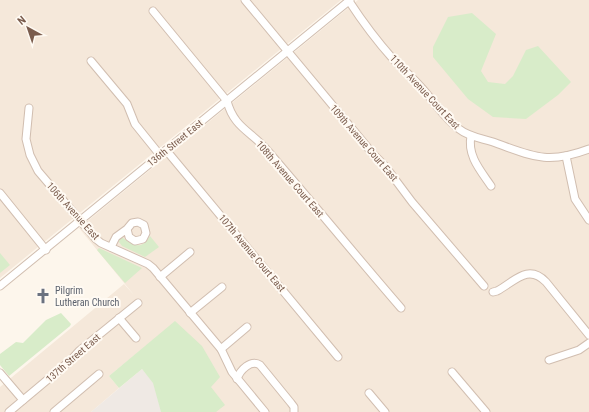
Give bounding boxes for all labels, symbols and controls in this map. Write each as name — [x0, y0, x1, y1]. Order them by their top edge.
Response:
north arrow — [8, 8, 48, 48]
text: N — [15, 13, 29, 28]
street label: 110th Avenue Court East — [388, 53, 462, 131]
street label: 109th Avenue Court East — [328, 103, 400, 183]
street label: 136th Street East — [145, 117, 205, 169]
street label: 108th Avenue Court East — [254, 139, 326, 219]
street label: 106th Avenue East — [44, 180, 102, 242]
street label: 107th Avenue Court East — [217, 212, 288, 294]
place label: Pilgrim Lutheran Church — [55, 285, 120, 308]
church icon: Pilgrim Lutheran Church — [34, 287, 52, 305]
street label: 137th Street East — [44, 332, 102, 384]

